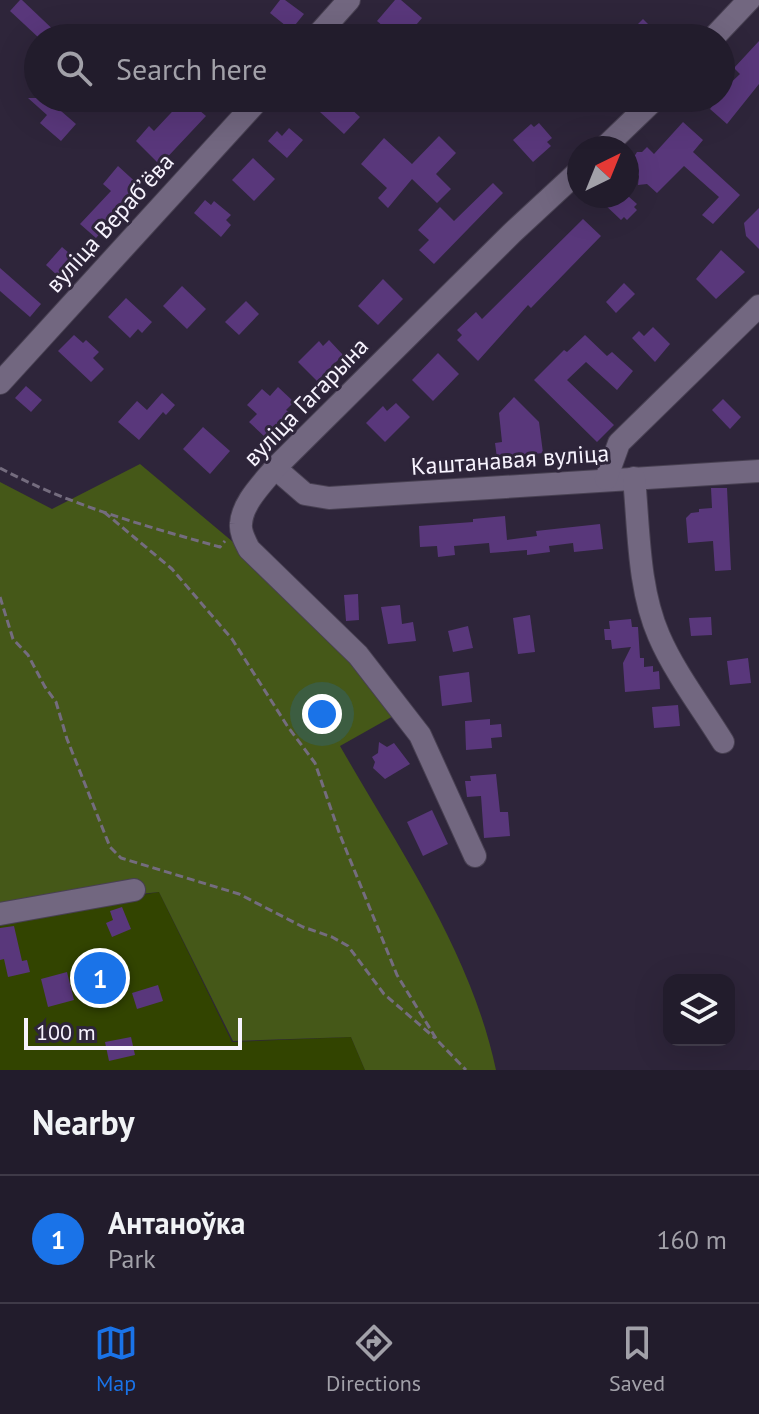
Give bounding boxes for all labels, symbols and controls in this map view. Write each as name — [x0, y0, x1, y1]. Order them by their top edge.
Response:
search box — [24, 24, 735, 112]
icon: search — [52, 46, 96, 90]
text: Search here — [116, 49, 267, 88]
north arrow — [567, 136, 639, 208]
street label: вуліца Верабʼёва — [39, 146, 181, 299]
street label: вуліца Гагарына — [236, 331, 375, 473]
street label: Каштанавая вуліца — [410, 437, 610, 482]
your location — [302, 694, 342, 734]
pin: 1 — [74, 948, 126, 1008]
map controls — [663, 974, 735, 1046]
button: layers — [663, 974, 735, 1046]
scale bar — [24, 1014, 242, 1050]
text: 100 m — [36, 1018, 96, 1046]
text: Nearby — [32, 1100, 134, 1144]
text: Антаноўка — [108, 1203, 245, 1242]
text: 1 — [51, 1223, 65, 1256]
text: 160 m — [656, 1223, 727, 1256]
text: Park — [108, 1242, 156, 1275]
tab: Map — [94, 1321, 138, 1397]
tab: Directions — [326, 1321, 421, 1397]
tab: Saved — [609, 1321, 665, 1397]

